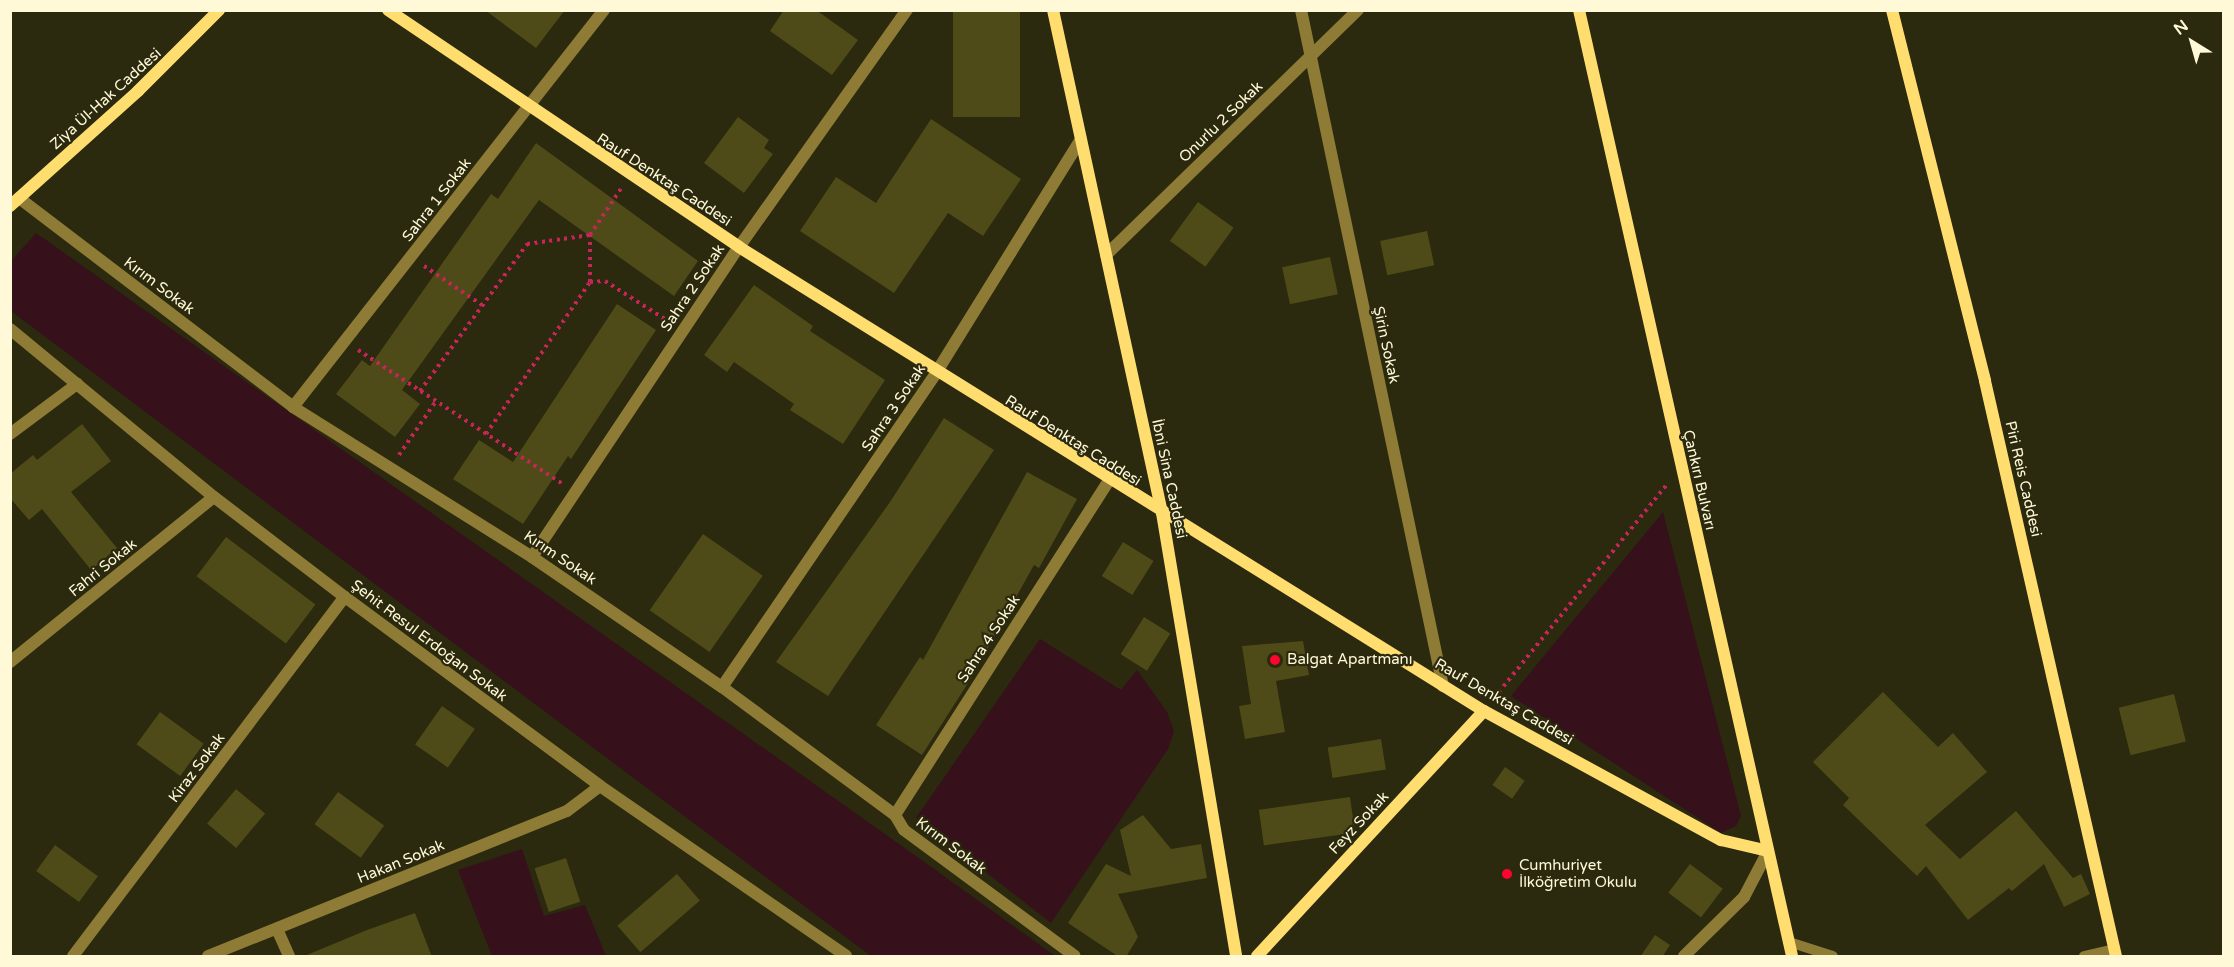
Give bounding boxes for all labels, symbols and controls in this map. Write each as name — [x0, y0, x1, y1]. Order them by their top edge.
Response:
north arrow — [2162, 12, 2222, 72]
text: N — [2170, 16, 2192, 39]
street label: Ziya Ül-Hak Caddesi — [47, 45, 165, 153]
street label: Onurlu 2 Sokak — [1176, 78, 1266, 166]
street label: Rauf Denktaş Caddesi — [593, 130, 735, 230]
street label: Sahra 1 Sokak — [399, 155, 475, 245]
street label: Sahra 2 Sokak — [657, 241, 729, 335]
street label: Kırım Sokak — [120, 254, 198, 318]
street label: Şirin Sokak — [1369, 305, 1403, 385]
street label: Sahra 3 Sokak — [858, 361, 930, 455]
street label: Rauf Denktaş Caddesi — [1002, 392, 1144, 490]
street label: İbni Sina Caddesi — [1148, 418, 1190, 540]
street label: Piri Reis Caddesi — [2001, 419, 2045, 539]
street label: Çankırı Bulvarı — [1679, 428, 1719, 532]
street label: Kırım Sokak — [520, 527, 600, 589]
street label: Fahri Sokak — [66, 535, 140, 601]
street label: Şehit Resul Erdoğan Sokak — [347, 576, 511, 706]
street label: Sahra 4 Sokak — [954, 592, 1024, 686]
place label: Balgat Apartmanı — [1287, 651, 1412, 669]
marker: Balgat Apartmanı — [1268, 653, 1282, 667]
street label: Rauf Denktaş Caddesi — [1431, 655, 1577, 749]
street label: Kiraz Sokak — [165, 730, 229, 806]
street label: Feyz Sokak — [1325, 788, 1393, 858]
street label: Kırım Sokak — [912, 814, 990, 878]
street label: Hakan Sokak — [355, 836, 447, 888]
place label: Cumhuriyet İlköğretim Okulu — [1519, 856, 1637, 891]
marker: Cumhuriyet İlköğretim Okulu — [1500, 867, 1514, 881]

